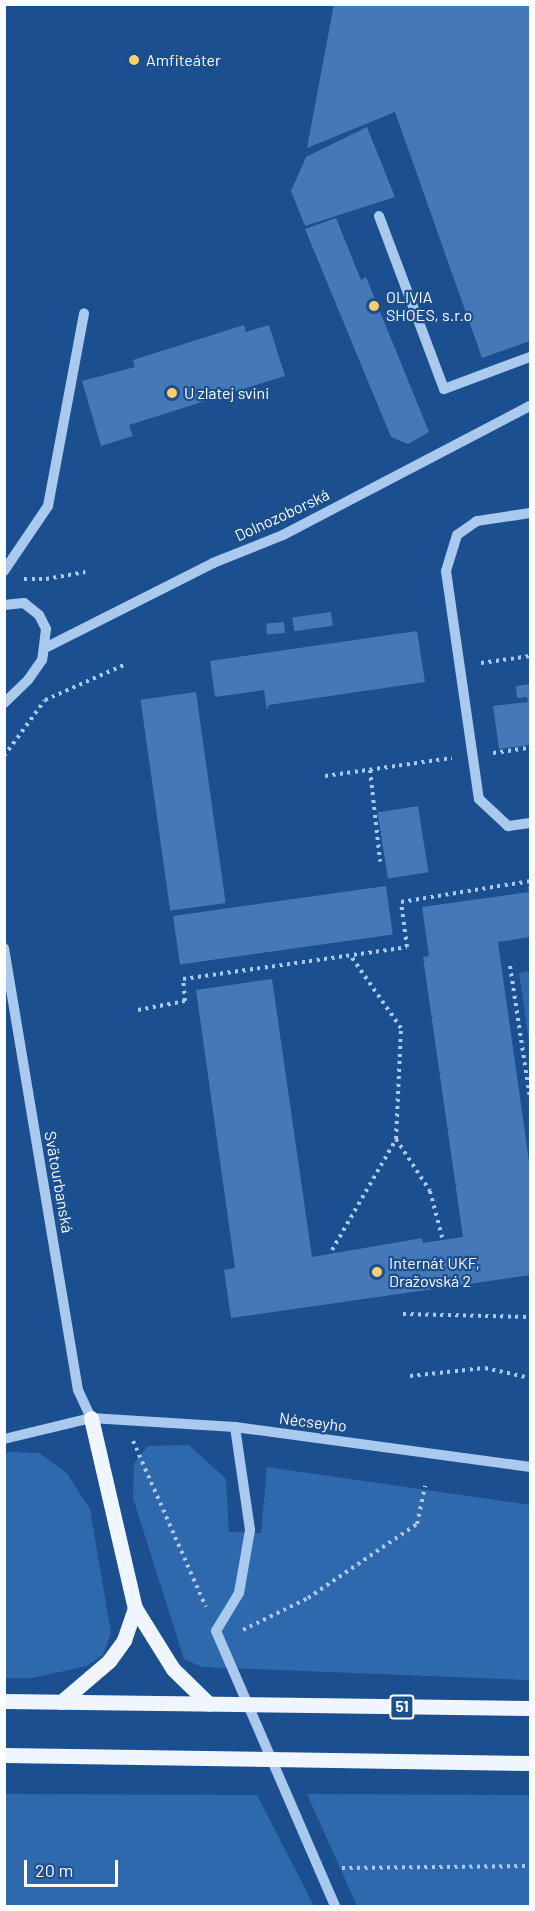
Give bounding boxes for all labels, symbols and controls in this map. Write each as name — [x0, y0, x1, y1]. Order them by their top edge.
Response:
place label: Amfiteáter — [146, 50, 221, 70]
marker: Amfiteáter — [127, 53, 141, 67]
place label: OLIVIA SHOES, s.r.o — [386, 287, 472, 325]
marker: OLIVIA SHOES, s.r.o — [367, 299, 381, 313]
place label: U zlatej svini — [184, 383, 269, 403]
marker: U zlatej svini — [165, 386, 179, 400]
street label: Dolnozoborská — [232, 485, 332, 545]
street label: Svätourbanská — [41, 1130, 77, 1234]
place label: Internát UKF, Dražovská 2 — [389, 1253, 480, 1291]
marker: Internát UKF, Dražovská 2 — [370, 1265, 384, 1279]
street label: Nécseyho — [278, 1408, 348, 1436]
road number: 51 — [388, 1695, 416, 1719]
scale bar — [27, 1848, 122, 1886]
text: 20 m — [35, 1859, 73, 1881]

